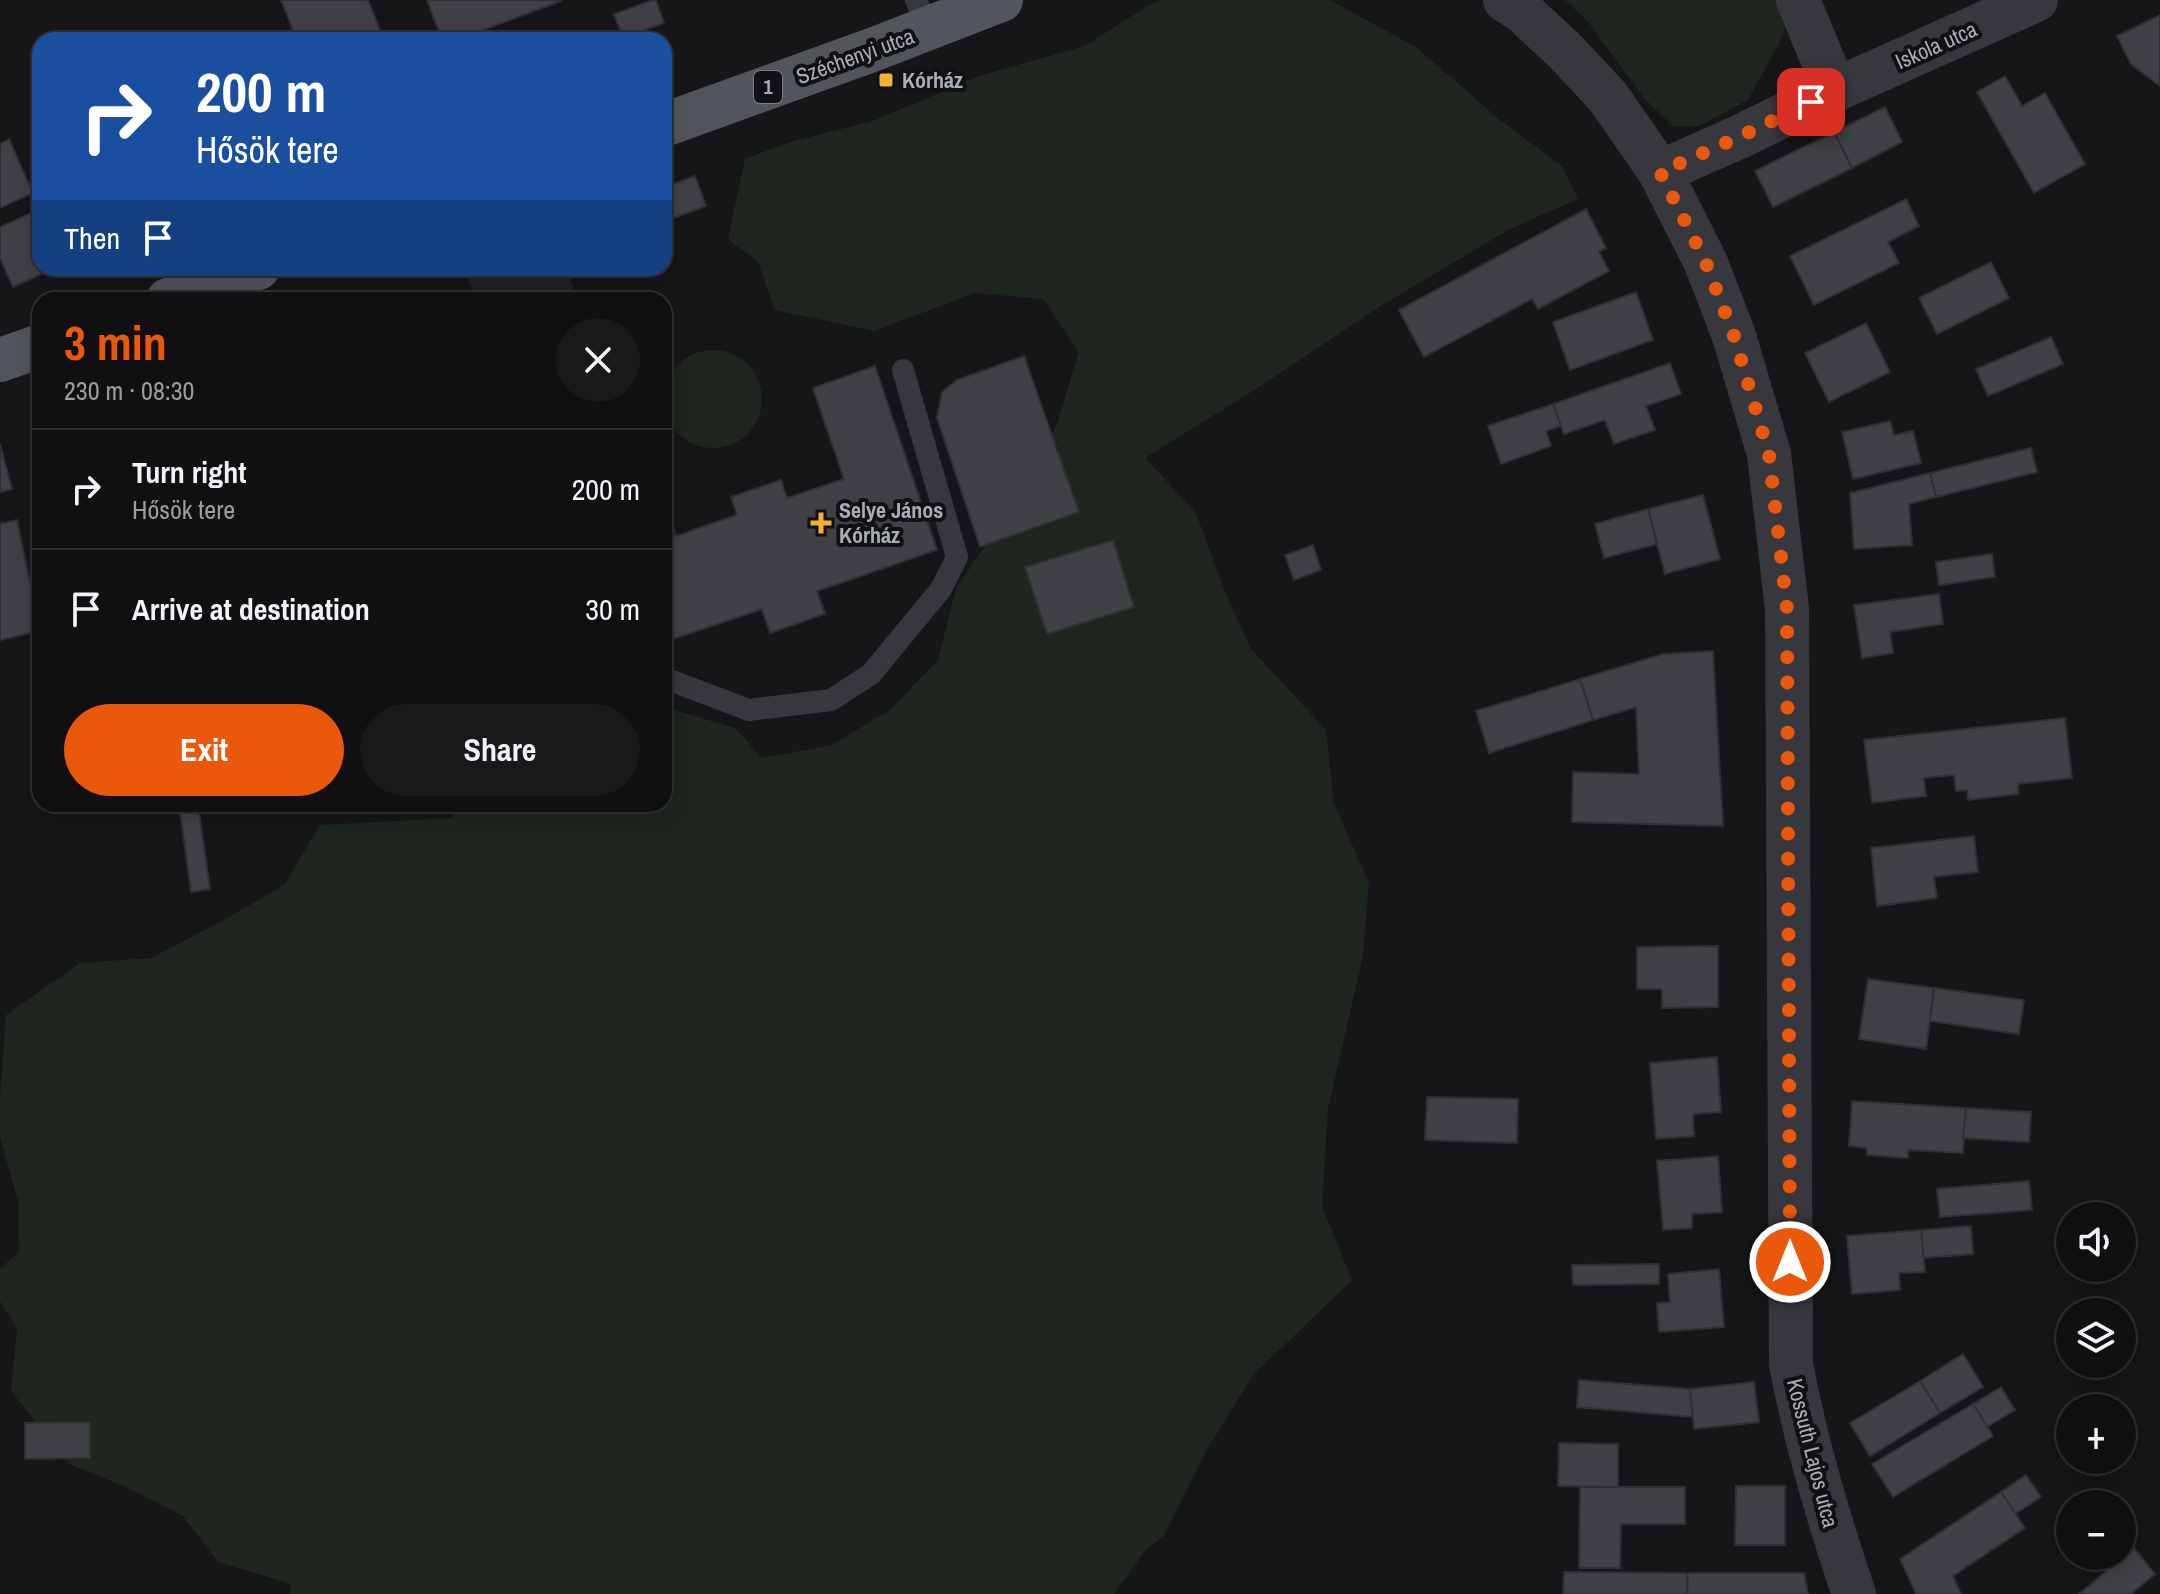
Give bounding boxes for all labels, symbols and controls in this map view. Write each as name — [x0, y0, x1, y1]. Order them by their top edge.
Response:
street label: Iskola utca — [1891, 14, 1981, 76]
street label: Széchenyi utca — [792, 21, 918, 91]
text: 200 m — [196, 54, 326, 129]
icon: right — [64, 64, 168, 168]
place label: Kórház — [902, 65, 963, 95]
pin — [1777, 68, 1845, 136]
road number: 1 — [754, 71, 782, 103]
marker: Kórház — [877, 71, 895, 89]
icon: arrive — [1789, 80, 1833, 124]
text: Hősök tere — [196, 126, 339, 174]
icon: arrive — [136, 216, 180, 260]
text: Then — [64, 218, 120, 258]
text: 3 min — [64, 310, 167, 375]
button: close — [556, 318, 640, 402]
text: 230 m · 08:30 — [64, 373, 194, 408]
text: Turn right — [132, 452, 246, 492]
icon: right — [64, 467, 108, 511]
text: 200 m — [572, 469, 640, 509]
text: Hősök tere — [132, 492, 235, 527]
place label: Selye János Kórház — [839, 495, 943, 550]
marker: Selye János Kórház — [810, 512, 832, 534]
icon: arrive — [64, 587, 108, 631]
text: Arrive at destination — [132, 589, 370, 629]
text: 30 m — [585, 589, 640, 629]
button: Exit — [64, 704, 344, 796]
button: Share — [360, 704, 640, 796]
map controls — [2056, 1202, 2136, 1570]
button: sound — [2056, 1202, 2136, 1282]
position arrow — [1748, 1220, 1832, 1304]
button: layers — [2056, 1298, 2136, 1378]
street label: Kossuth Lajos utca — [1780, 1375, 1846, 1531]
button: + — [2056, 1394, 2136, 1474]
button: − — [2056, 1490, 2136, 1570]

